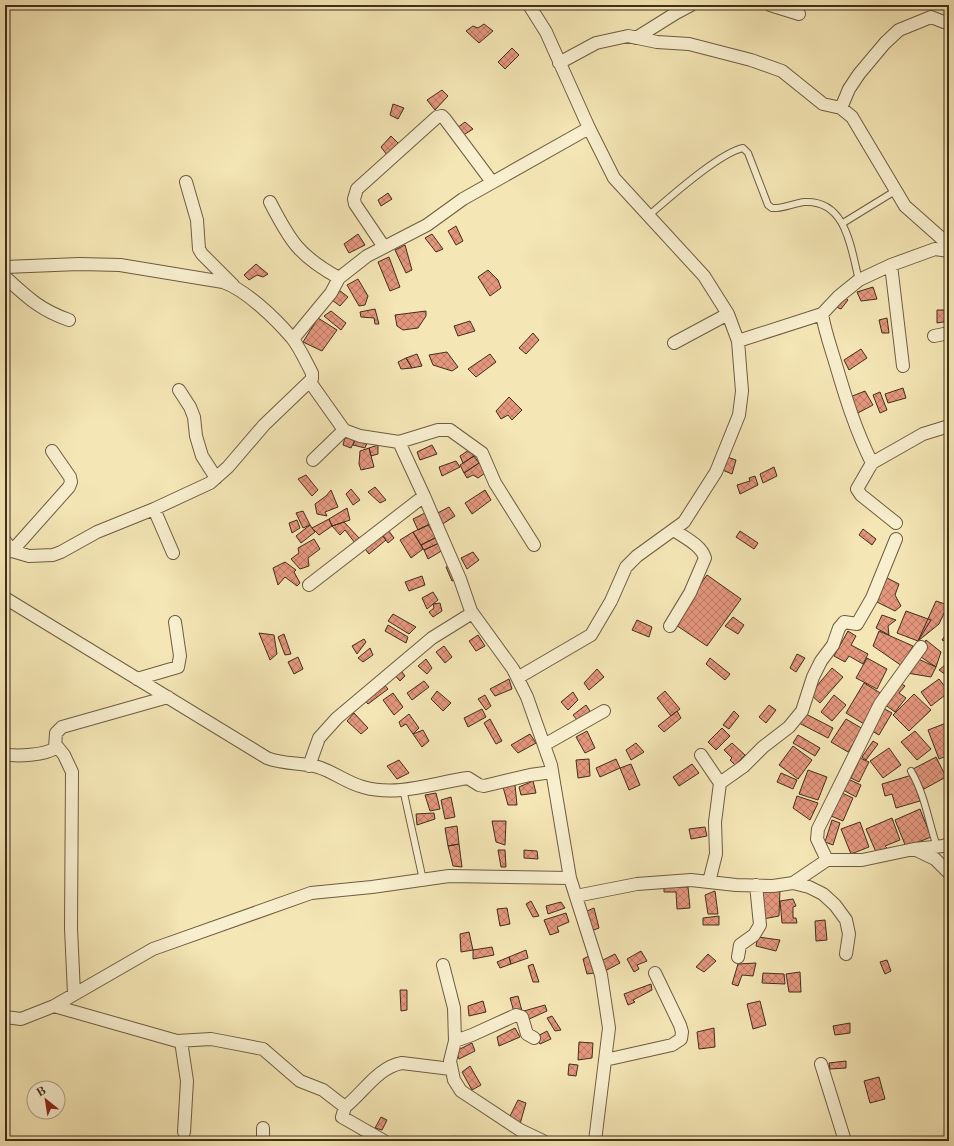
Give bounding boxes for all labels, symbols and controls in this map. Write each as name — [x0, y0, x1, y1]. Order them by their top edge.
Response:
north arrow — [26, 1080, 66, 1120]
text: B — [34, 1084, 49, 1100]

